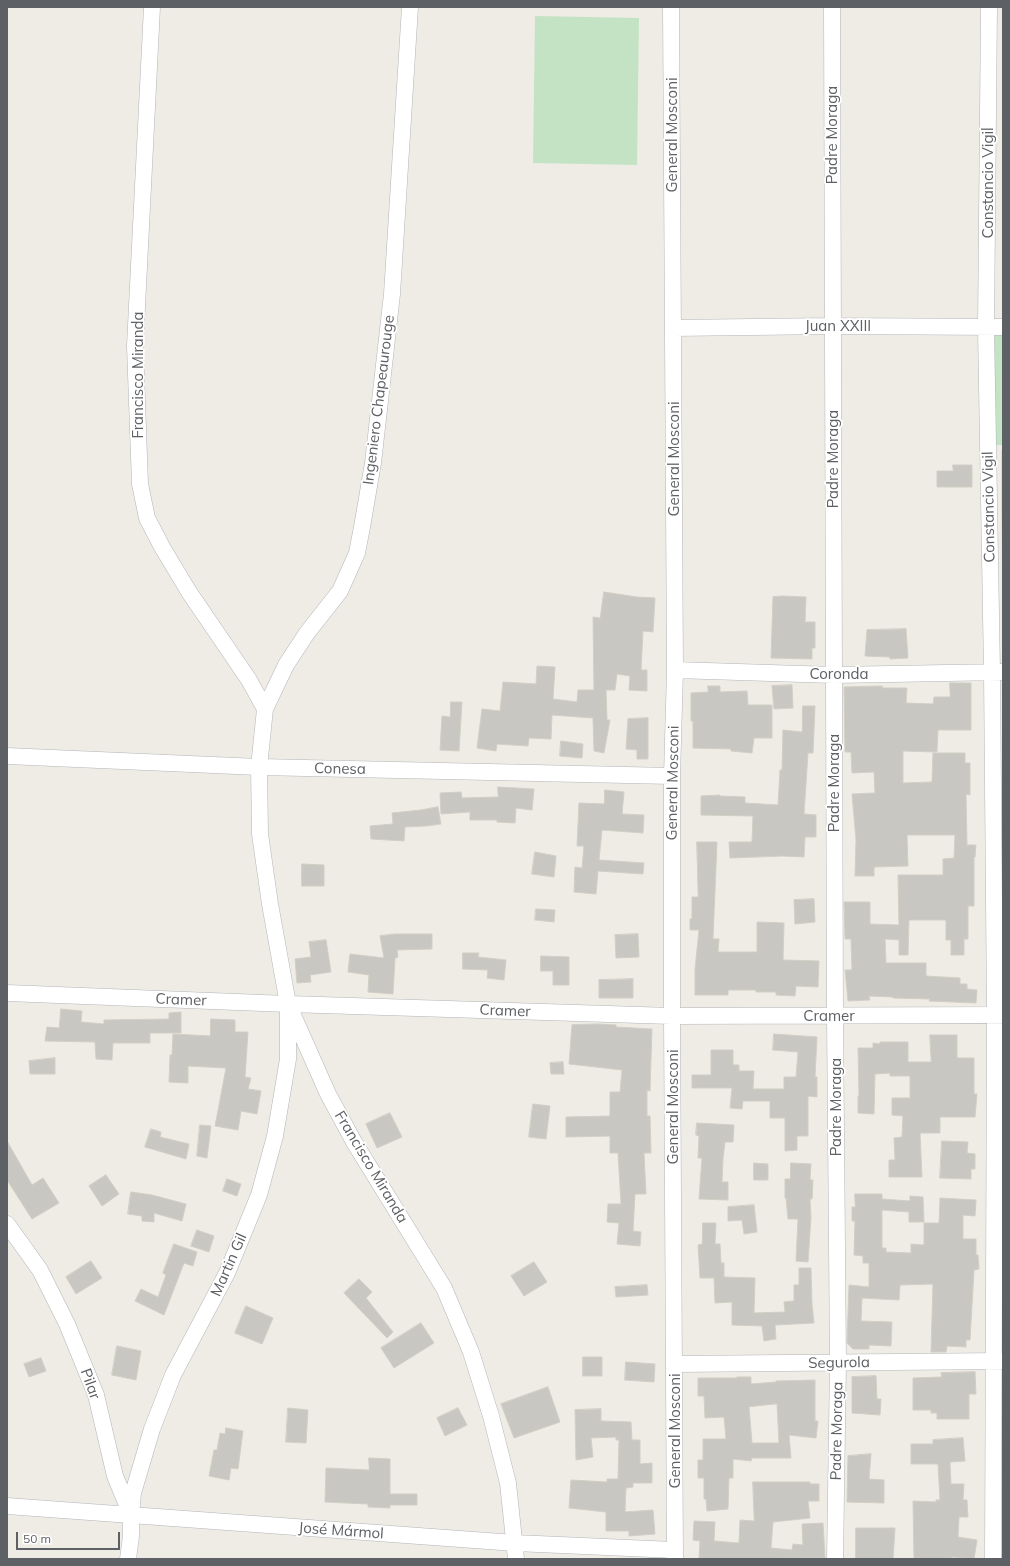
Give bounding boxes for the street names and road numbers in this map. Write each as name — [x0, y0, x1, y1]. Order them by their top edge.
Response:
street label: General Mosconi — [663, 77, 681, 193]
street label: Padre Moraga — [823, 86, 841, 184]
street label: Constancio Vigil — [979, 127, 997, 239]
street label: Francisco Miranda — [129, 311, 147, 439]
street label: Ingeniero Chapeaurouge — [360, 314, 398, 486]
street label: Juan XXIII — [805, 317, 871, 335]
street label: General Mosconi — [665, 401, 683, 517]
street label: Padre Moraga — [824, 410, 842, 508]
street label: Constancio Vigil — [979, 451, 999, 563]
street label: Coronda — [809, 665, 869, 683]
street label: General Mosconi — [663, 725, 683, 841]
street label: Padre Moraga — [825, 734, 843, 832]
street label: Conesa — [314, 760, 366, 778]
street label: Cramer — [155, 990, 207, 1010]
street label: Cramer — [479, 1001, 531, 1021]
street label: Cramer — [803, 1007, 855, 1025]
street label: General Mosconi — [664, 1049, 682, 1165]
street label: Padre Moraga — [827, 1058, 845, 1156]
street label: Francisco Miranda — [331, 1108, 411, 1226]
street label: Martin Gil — [207, 1231, 251, 1299]
street label: Segurola — [808, 1353, 870, 1373]
street label: Pilar — [76, 1366, 104, 1402]
street label: General Mosconi — [666, 1373, 684, 1489]
street label: Padre Moraga — [827, 1382, 847, 1480]
street label: José Mármol — [298, 1519, 384, 1543]

